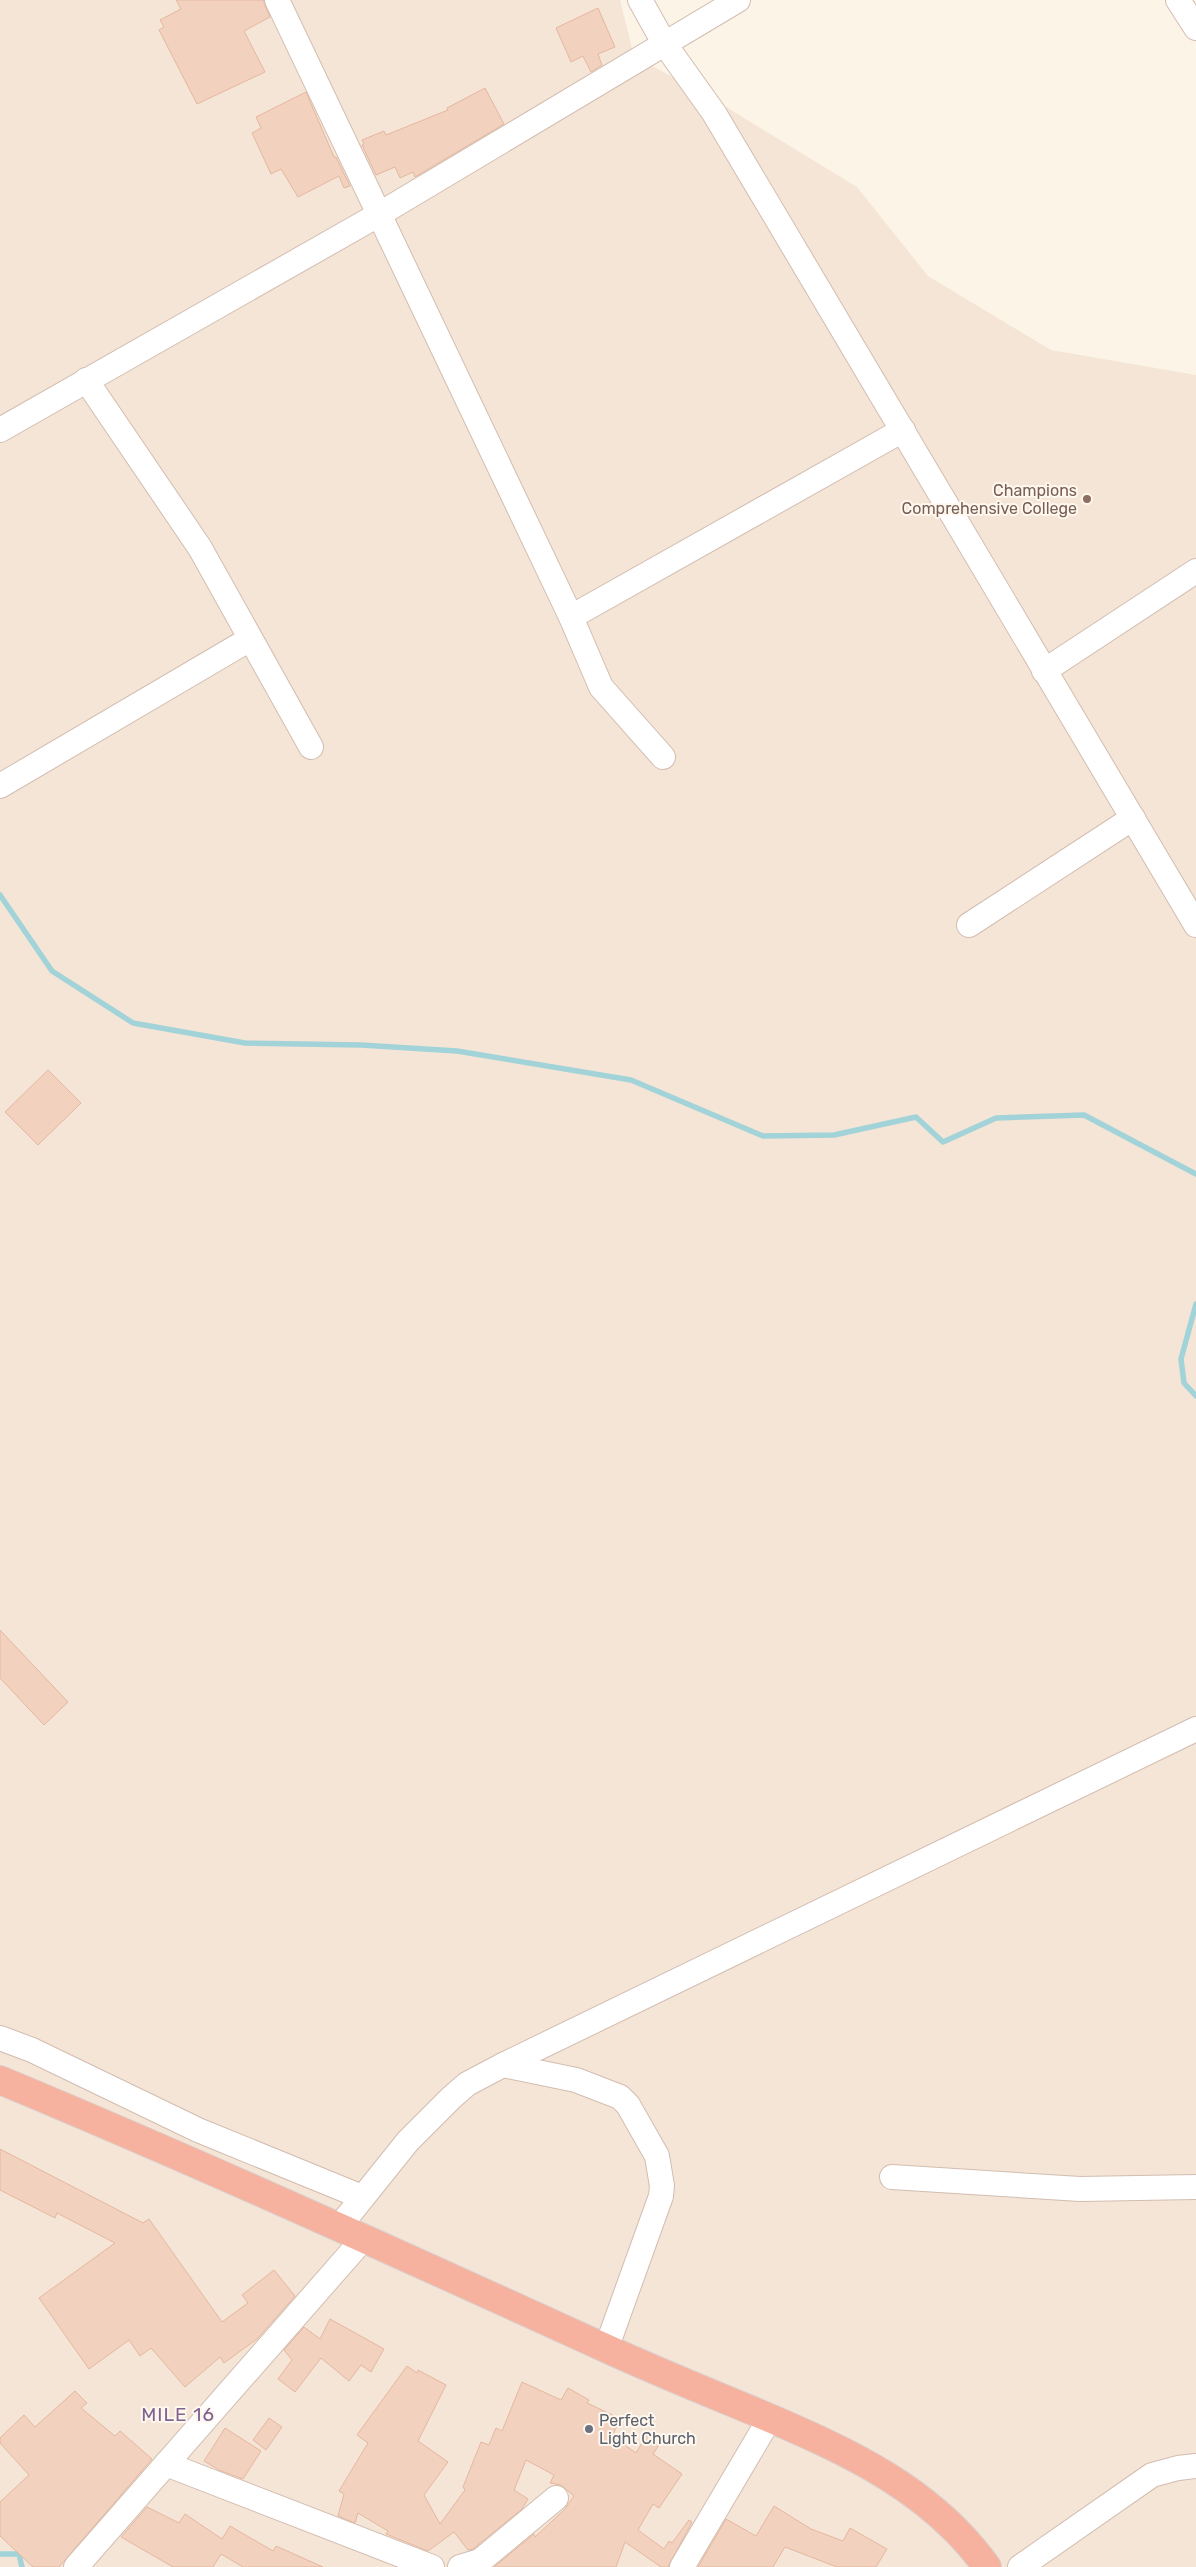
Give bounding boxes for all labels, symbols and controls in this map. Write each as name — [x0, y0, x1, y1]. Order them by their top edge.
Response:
place label: Champions Comprehensive College — [902, 481, 1077, 518]
marker: Champions Comprehensive College — [1081, 493, 1093, 505]
district label: MILE 16 — [141, 2403, 215, 2426]
place label: Perfect Light Church — [599, 2411, 696, 2448]
marker: Perfect Light Church — [583, 2423, 595, 2435]

